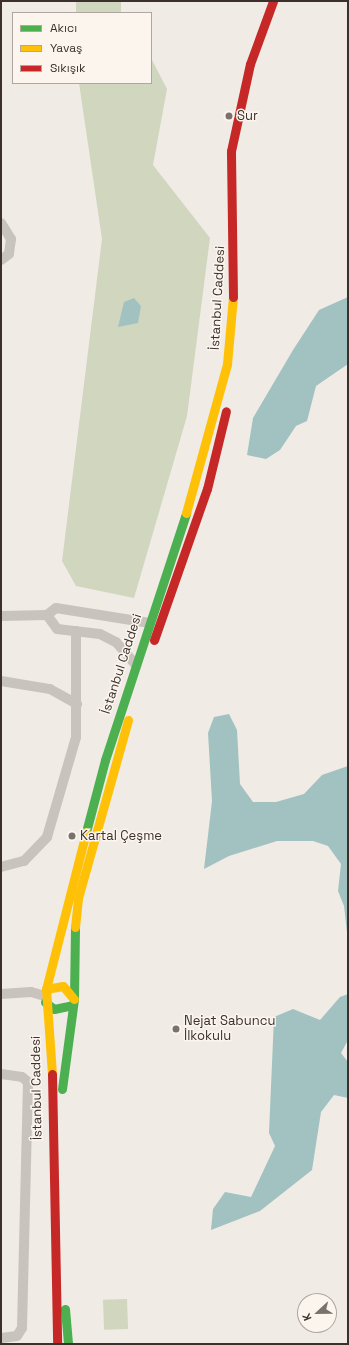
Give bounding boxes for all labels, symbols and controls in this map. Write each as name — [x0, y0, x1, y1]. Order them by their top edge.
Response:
legend — [12, 12, 152, 84]
text: Akıcı — [50, 20, 77, 36]
text: Yavaş — [50, 40, 82, 56]
text: Sıkışık — [50, 60, 85, 76]
place label: Sur — [237, 108, 258, 124]
marker: Sur — [224, 111, 234, 121]
street label: İstanbul Caddesi — [207, 246, 229, 350]
street label: İstanbul Caddesi — [98, 612, 146, 716]
place label: Kartal Çeşme — [80, 828, 162, 844]
marker: Kartal Çeşme — [67, 831, 77, 841]
place label: Nejat Sabuncu İlkokulu — [184, 1014, 275, 1045]
marker: Nejat Sabuncu İlkokulu — [171, 1024, 181, 1034]
street label: İstanbul Caddesi — [28, 1036, 46, 1140]
north arrow — [297, 1293, 337, 1333]
text: K — [299, 1311, 315, 1323]

